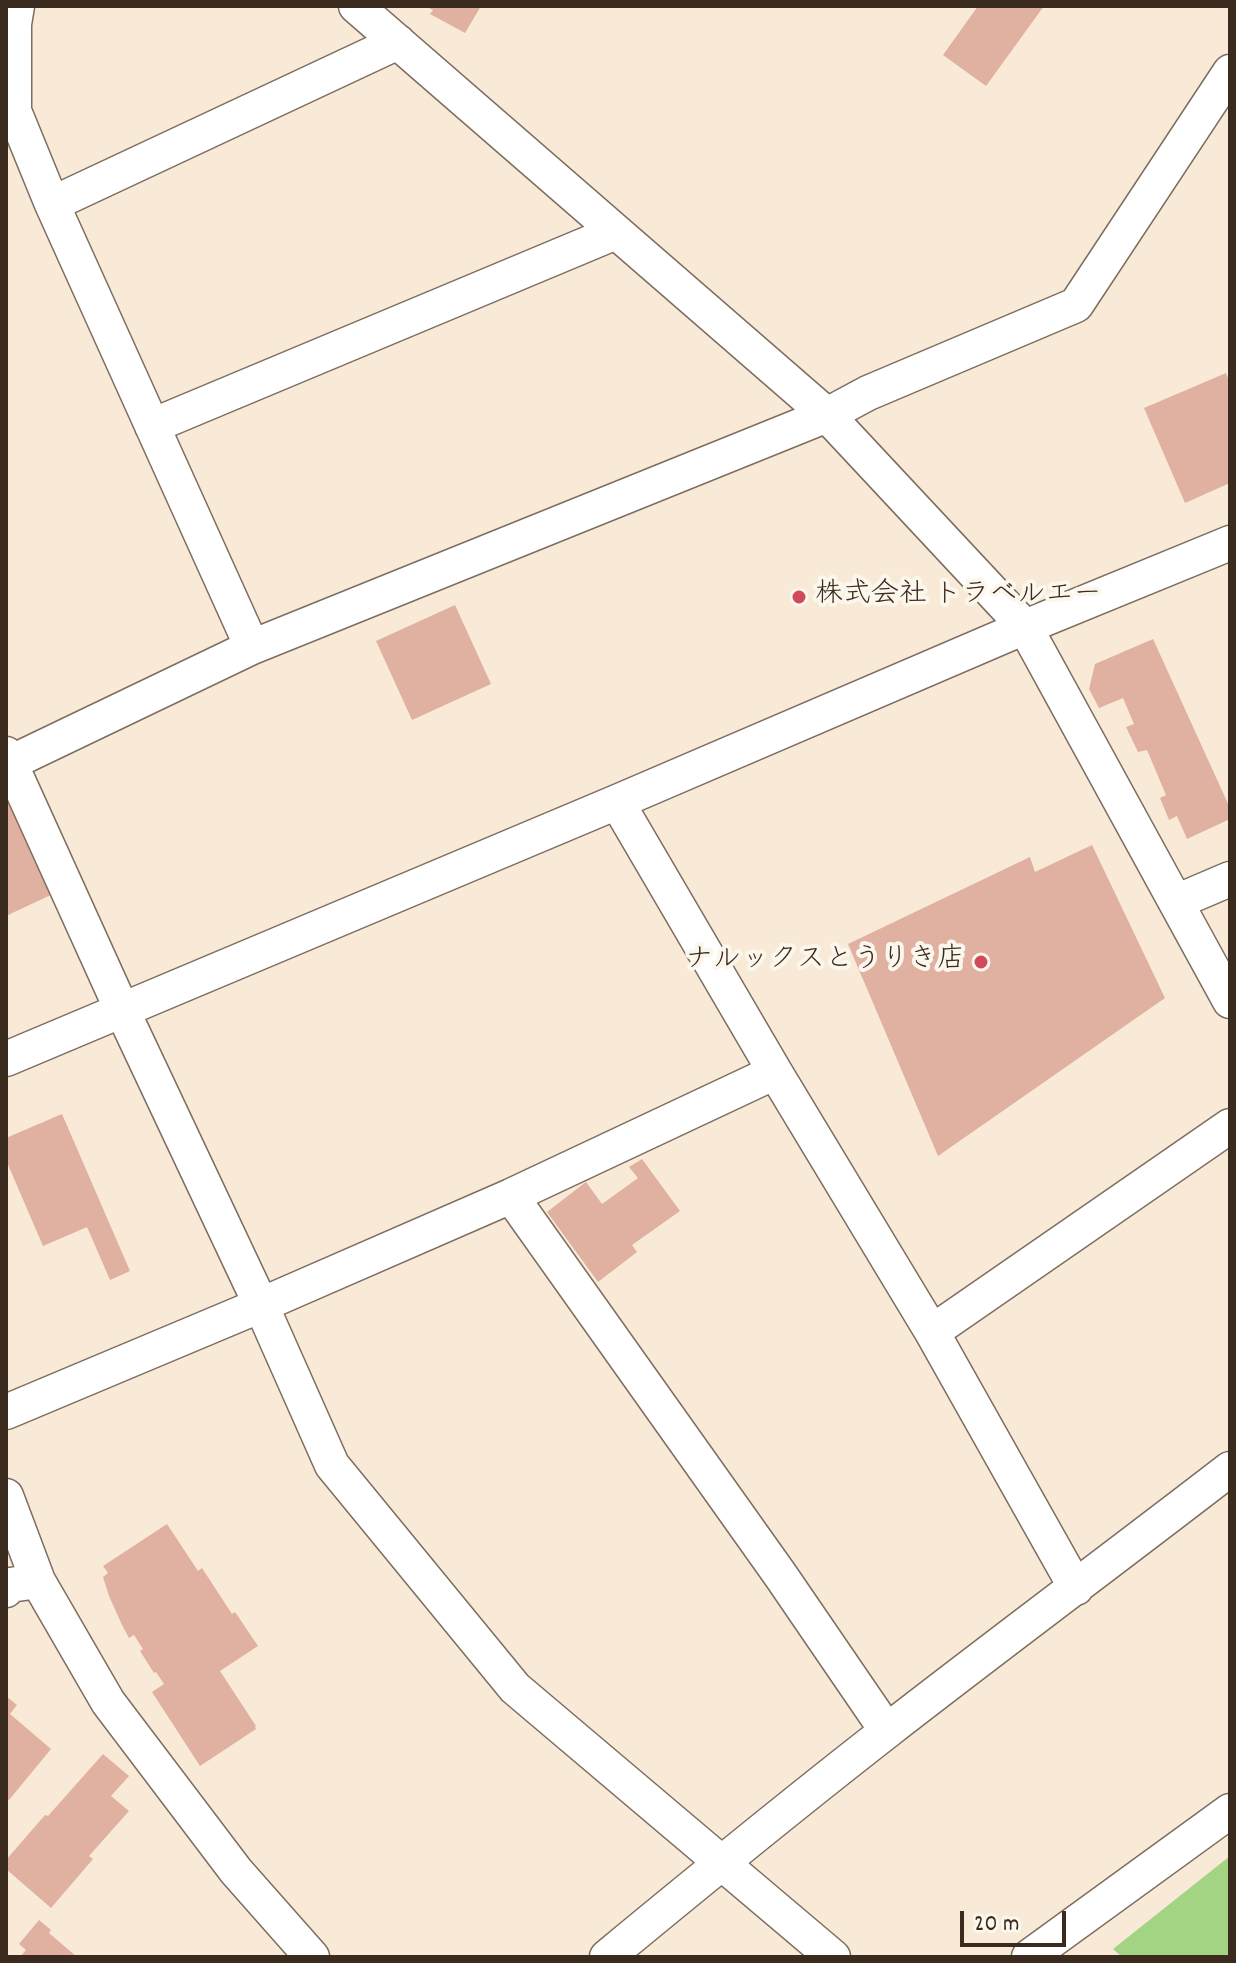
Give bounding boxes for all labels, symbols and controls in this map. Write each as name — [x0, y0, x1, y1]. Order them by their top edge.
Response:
place label: 株式会社 トラベルエー — [815, 580, 1101, 614]
marker: 株式会社 トラベルエー — [790, 588, 808, 606]
place label: ナルックスとうりき店 — [685, 945, 965, 979]
marker: ナルックスとうりき店 — [972, 953, 990, 971]
scale bar — [964, 1895, 1070, 1945]
text: 20 m — [974, 1908, 1020, 1942]

